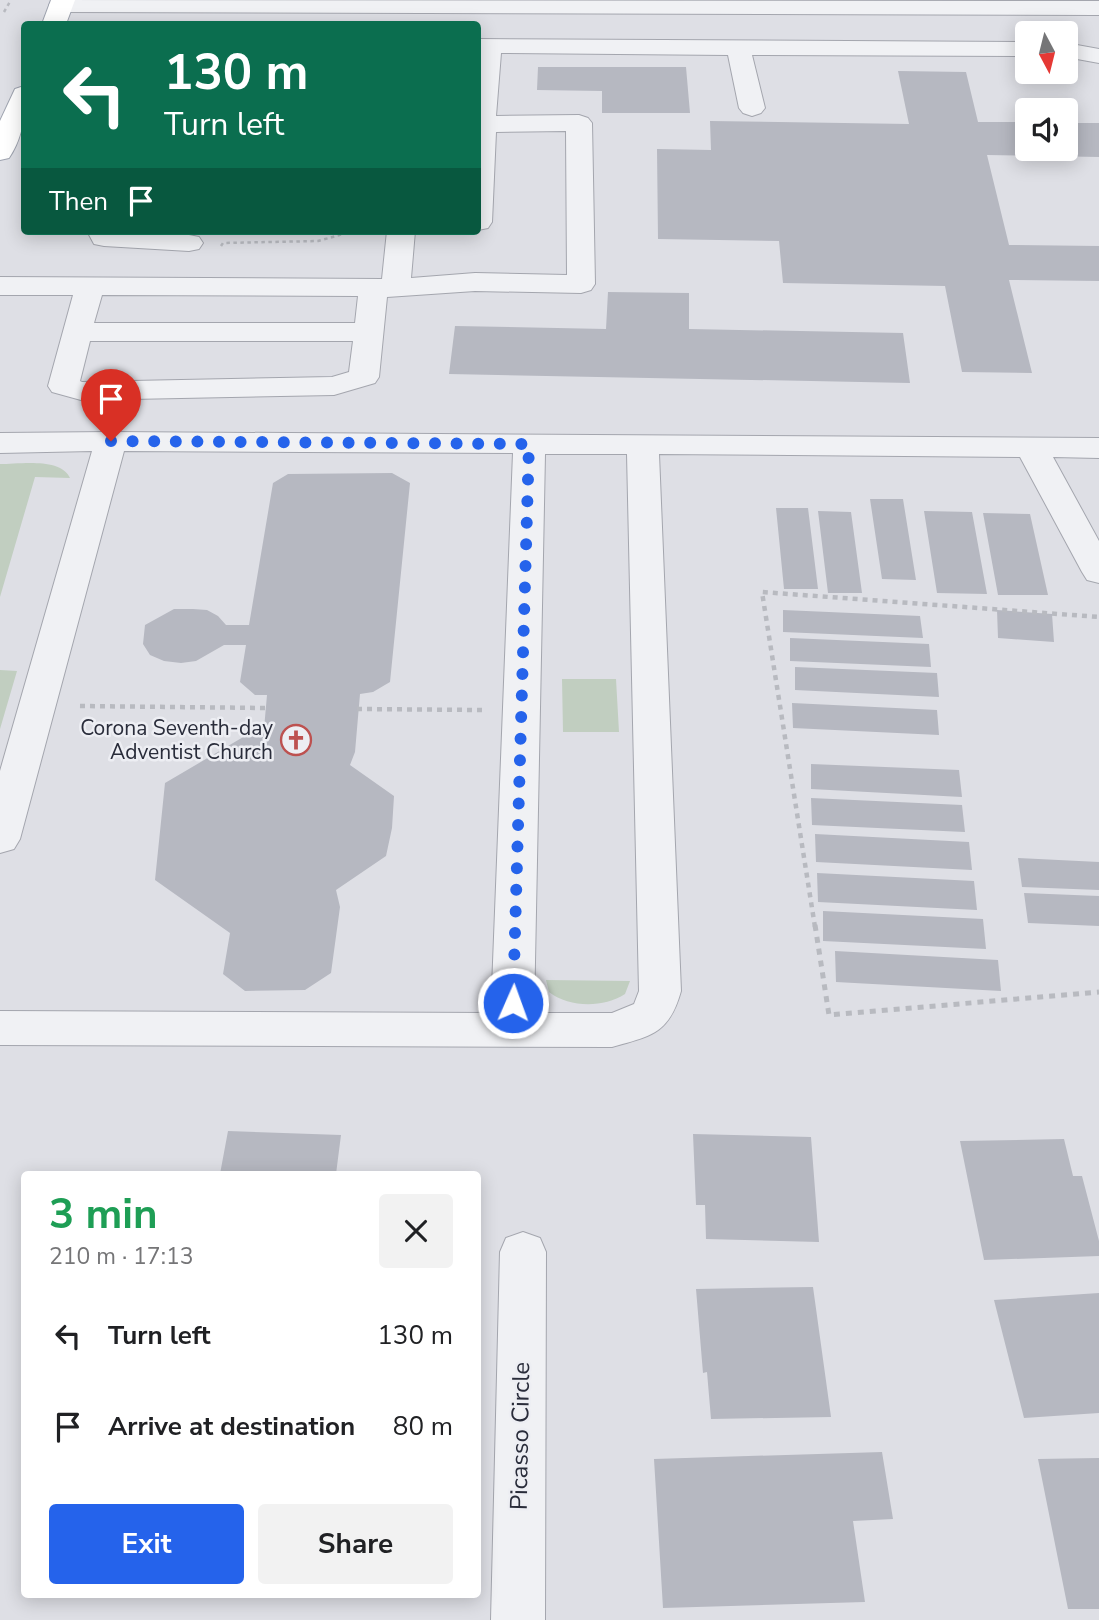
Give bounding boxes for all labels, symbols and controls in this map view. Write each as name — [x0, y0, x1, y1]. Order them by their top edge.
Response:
north arrow — [1015, 21, 1078, 84]
map controls — [1015, 21, 1078, 161]
text: 130 m — [164, 39, 308, 106]
icon: left — [49, 49, 140, 140]
button: sound — [1015, 98, 1078, 161]
text: Turn left — [164, 103, 284, 146]
icon: arrive — [122, 182, 160, 220]
text: Then — [49, 184, 108, 219]
pin — [81, 369, 141, 441]
icon: arrive — [92, 380, 130, 418]
place label: Corona Seventh-day Adventist Church — [80, 714, 273, 766]
church icon: Corona Seventh-day Adventist Church — [279, 723, 313, 757]
position arrow — [476, 966, 550, 1040]
text: 3 min — [49, 1186, 158, 1243]
button: close — [379, 1194, 453, 1268]
text: 210 m · 17:13 — [49, 1241, 194, 1272]
icon: left — [49, 1317, 87, 1355]
text: Turn left — [108, 1318, 211, 1353]
text: 130 m — [377, 1318, 453, 1353]
street label: Picasso Circle — [503, 1362, 537, 1510]
icon: arrive — [49, 1408, 87, 1446]
text: Arrive at destination — [108, 1409, 355, 1444]
text: 80 m — [393, 1409, 453, 1444]
button: Exit — [49, 1504, 244, 1584]
button: Share — [258, 1504, 453, 1584]

